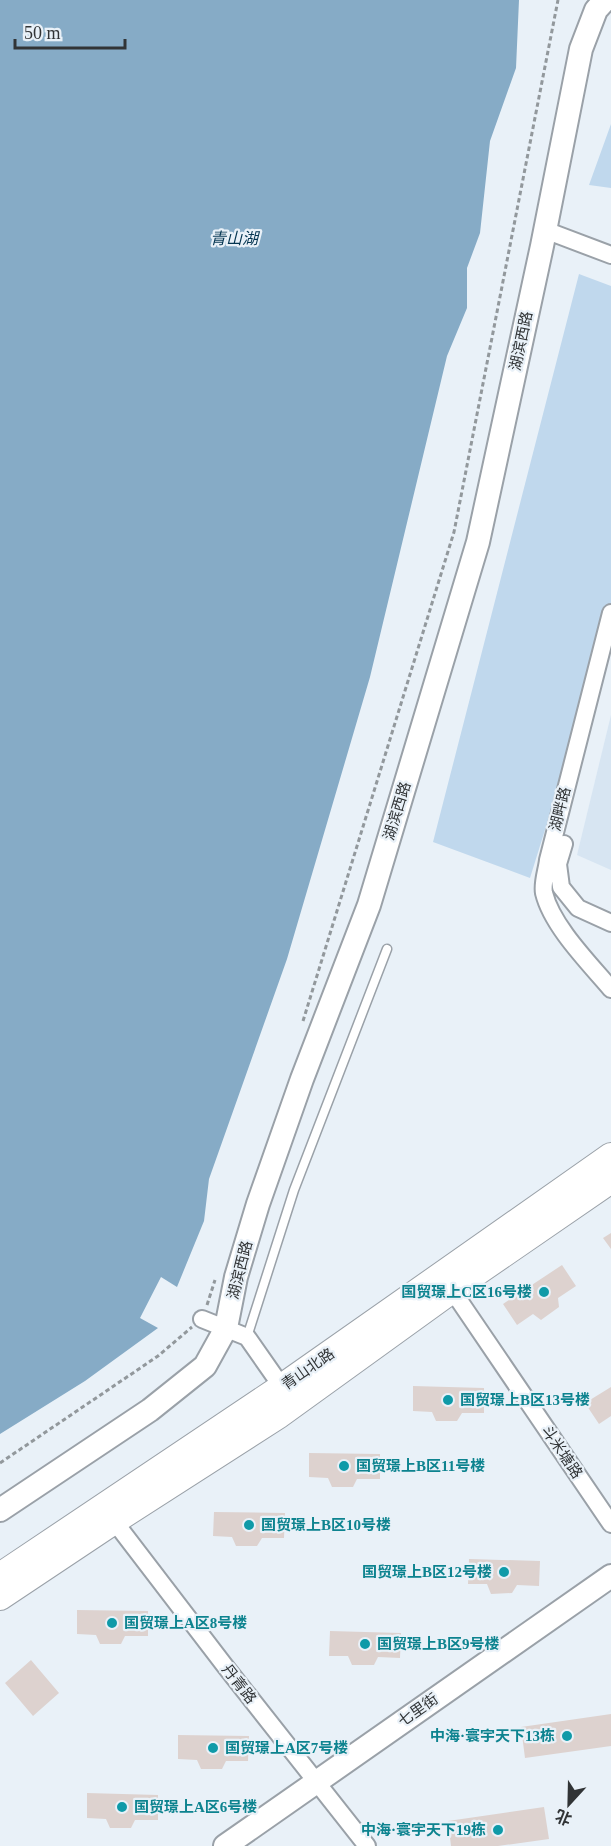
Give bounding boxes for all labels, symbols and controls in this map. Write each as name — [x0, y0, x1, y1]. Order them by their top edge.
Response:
scale bar — [15, 12, 124, 50]
text: 50 m — [24, 23, 61, 43]
water label: 青山湖 — [210, 230, 261, 247]
street label: 湖滨西路 — [507, 310, 535, 372]
street label: 湖滨西路 — [381, 780, 413, 842]
street label: 湖畔路 — [547, 785, 573, 833]
street label: 湖滨西路 — [225, 1239, 255, 1301]
place label: 国贸璟上C区16号楼 — [401, 1284, 532, 1300]
marker: 国贸璟上C区16号楼 — [537, 1285, 551, 1299]
street label: 青山北路 — [278, 1344, 337, 1393]
place label: 国贸璟上B区13号楼 — [460, 1392, 590, 1408]
marker: 国贸璟上B区13号楼 — [441, 1393, 455, 1407]
street label: 斗米塘路 — [539, 1422, 586, 1481]
place label: 国贸璟上B区11号楼 — [356, 1458, 485, 1474]
marker: 国贸璟上B区11号楼 — [337, 1459, 351, 1473]
place label: 国贸璟上B区10号楼 — [261, 1517, 391, 1533]
marker: 国贸璟上B区10号楼 — [242, 1518, 256, 1532]
place label: 国贸璟上B区12号楼 — [362, 1564, 492, 1580]
marker: 国贸璟上B区12号楼 — [497, 1565, 511, 1579]
place label: 国贸璟上A区8号楼 — [124, 1615, 247, 1631]
marker: 国贸璟上A区8号楼 — [105, 1616, 119, 1630]
place label: 国贸璟上B区9号楼 — [377, 1636, 500, 1652]
marker: 国贸璟上B区9号楼 — [358, 1637, 372, 1651]
street label: 丹青路 — [219, 1661, 259, 1707]
street label: 七里街 — [395, 1691, 441, 1729]
place label: 中海·寰宇天下13栋 — [430, 1727, 555, 1744]
marker: 中海·寰宇天下13栋 — [560, 1729, 574, 1743]
place label: 国贸璟上A区7号楼 — [225, 1740, 348, 1756]
marker: 国贸璟上A区7号楼 — [206, 1741, 220, 1755]
north arrow — [539, 1774, 599, 1834]
place label: 国贸璟上A区6号楼 — [134, 1799, 257, 1815]
marker: 国贸璟上A区6号楼 — [115, 1800, 129, 1814]
text: 北 — [553, 1807, 574, 1828]
place label: 中海·寰宇天下19栋 — [361, 1821, 486, 1838]
marker: 中海·寰宇天下19栋 — [491, 1823, 505, 1837]

